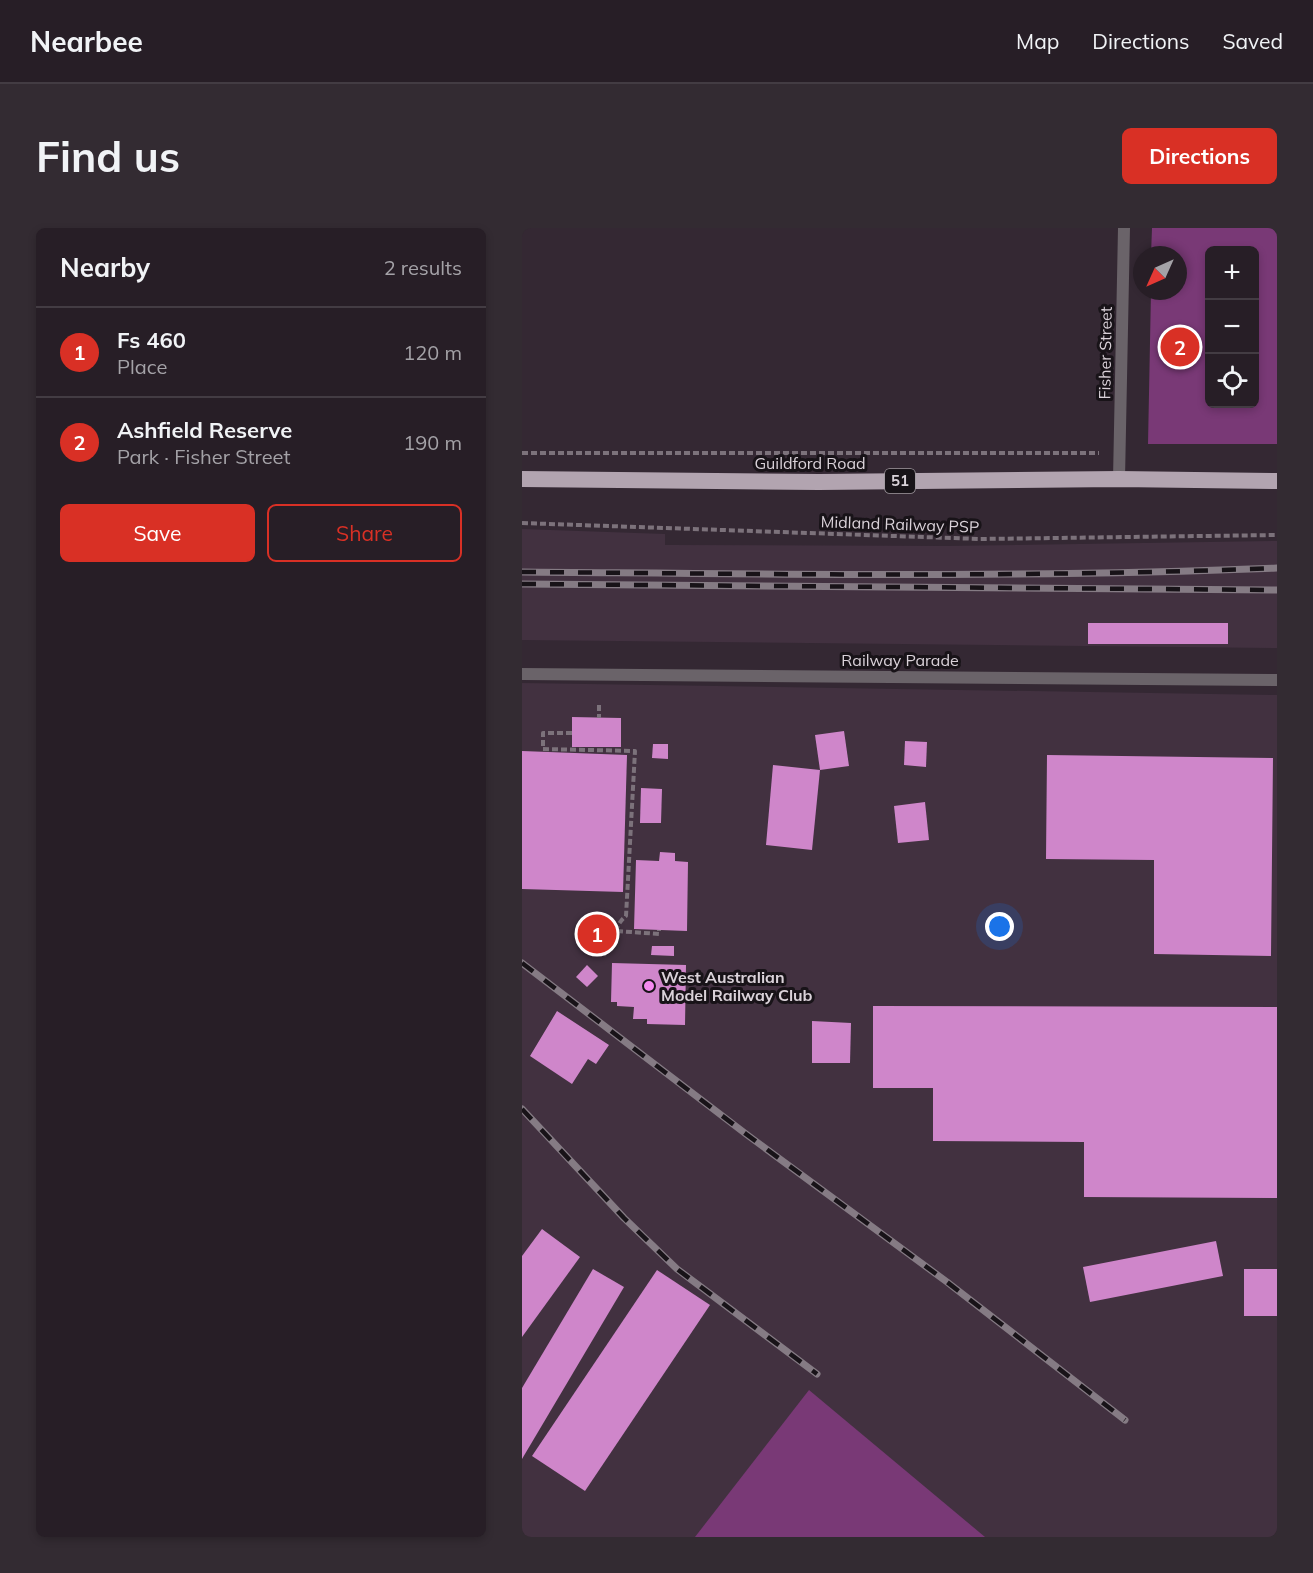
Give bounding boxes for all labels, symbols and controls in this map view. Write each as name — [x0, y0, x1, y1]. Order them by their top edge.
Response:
text: Nearbee — [30, 24, 143, 59]
text: Map — [1016, 28, 1059, 54]
text: Directions — [1092, 28, 1189, 54]
text: Saved — [1222, 28, 1283, 54]
button: Directions — [1122, 128, 1277, 184]
text: Find us — [36, 130, 180, 183]
north arrow — [1133, 246, 1187, 300]
map controls — [1205, 246, 1259, 408]
button: + — [1205, 246, 1259, 300]
text: Nearby — [60, 251, 150, 284]
text: 2 results — [384, 255, 462, 280]
button: − — [1205, 300, 1259, 354]
street label: Fisher Street — [1094, 306, 1116, 400]
pin: 2 — [1160, 324, 1200, 370]
text: Fs 460 — [117, 326, 186, 354]
text: 1 — [74, 340, 86, 365]
text: 120 m — [403, 340, 462, 365]
text: Place — [117, 354, 167, 379]
button: locate — [1205, 354, 1259, 408]
text: Ashfield Reserve — [117, 416, 292, 444]
text: 2 — [74, 430, 86, 455]
text: 190 m — [403, 430, 462, 455]
text: Park · Fisher Street — [117, 444, 290, 469]
street label: Guildford Road — [754, 453, 866, 473]
road number: 51 — [885, 469, 915, 493]
button: Save — [60, 504, 255, 562]
button: Share — [267, 504, 462, 562]
street label: Midland Railway PSP — [820, 511, 980, 537]
street label: Railway Parade — [841, 650, 959, 670]
pin: 1 — [578, 912, 616, 956]
your location — [985, 912, 1014, 941]
place label: West Australian Model Railway Club — [661, 967, 813, 1005]
marker: West Australian Model Railway Club — [642, 979, 656, 993]

